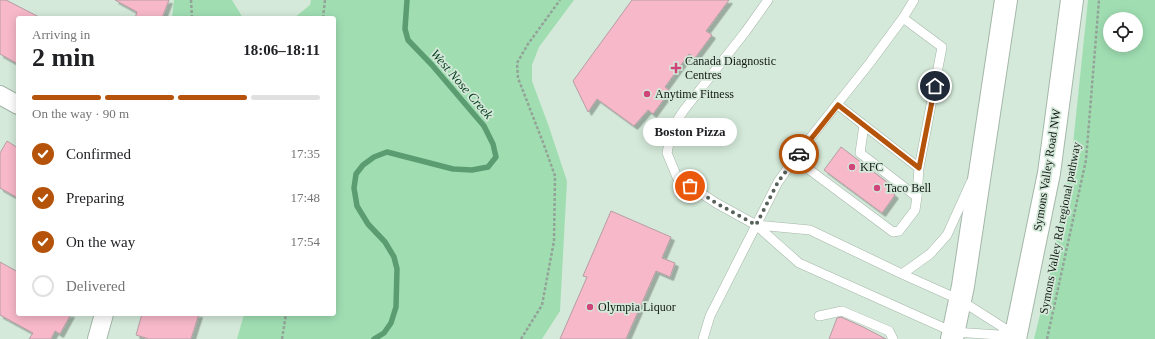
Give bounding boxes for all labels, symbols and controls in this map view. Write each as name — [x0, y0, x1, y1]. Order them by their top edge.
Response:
map controls — [1103, 12, 1143, 52]
button: locate — [1103, 12, 1143, 52]
text: Arriving in — [32, 27, 90, 42]
text: 18:06–18:11 — [243, 42, 320, 58]
text: 2 min — [32, 43, 95, 72]
water label: West Nose Creek — [428, 46, 496, 122]
place label: Canada Diagnostic Centres — [685, 54, 776, 82]
marker: Canada Diagnostic Centres — [670, 62, 682, 74]
pin — [918, 69, 952, 103]
icon: home — [924, 75, 946, 97]
place label: Anytime Fitness — [655, 87, 734, 101]
marker: Anytime Fitness — [642, 89, 652, 99]
text: On the way · 90 m — [32, 106, 129, 121]
street label: Symons Valley Road NW — [1030, 107, 1064, 232]
callout: Boston Pizza — [643, 118, 737, 146]
text: Boston Pizza — [654, 124, 726, 139]
courier — [779, 134, 819, 174]
street label: Symons Valley Rd regional pathway — [1036, 141, 1084, 315]
icon: check — [32, 143, 54, 165]
icon: car — [788, 143, 810, 165]
text: Confirmed — [66, 146, 131, 162]
text: 17:35 — [290, 146, 320, 161]
place label: KFC — [860, 160, 883, 174]
marker: KFC — [847, 162, 857, 172]
pin — [673, 169, 707, 203]
icon: bag — [679, 175, 701, 197]
place label: Taco Bell — [885, 181, 932, 195]
marker: Taco Bell — [872, 183, 882, 193]
icon: check — [32, 187, 54, 209]
text: Preparing — [66, 190, 124, 206]
text: 17:48 — [290, 190, 320, 205]
icon: check — [32, 231, 54, 253]
text: On the way — [66, 234, 135, 250]
text: 17:54 — [290, 234, 320, 249]
text: Delivered — [66, 278, 125, 294]
place label: Olympia Liquor — [598, 300, 676, 314]
marker: Olympia Liquor — [585, 302, 595, 312]

